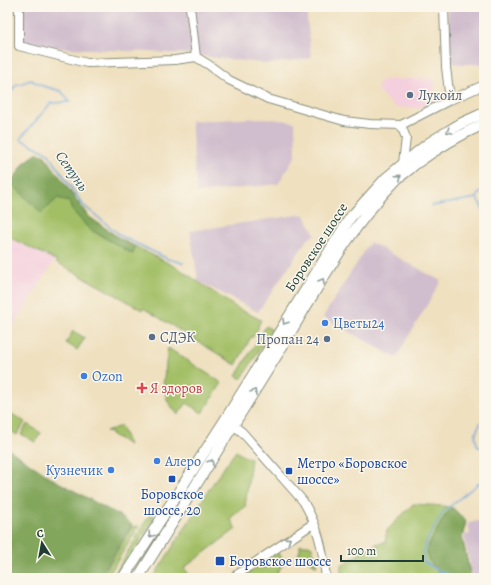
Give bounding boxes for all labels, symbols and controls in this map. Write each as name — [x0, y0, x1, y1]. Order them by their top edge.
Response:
place label: Лукойл — [418, 86, 462, 105]
marker: Лукойл — [405, 90, 415, 100]
one-way arrow — [446, 126, 453, 133]
water label: Сетунь — [51, 147, 93, 195]
one-way arrow — [394, 175, 402, 182]
street label: Боровское шоссе — [281, 199, 352, 295]
one-way arrow — [317, 278, 324, 285]
place label: Цветы24 — [333, 314, 385, 333]
one-way arrow — [282, 318, 290, 325]
marker: Цветы24 — [320, 318, 330, 328]
place label: СДЭК — [160, 328, 195, 347]
place label: Пропан 24 — [256, 330, 319, 349]
marker: СДЭК — [147, 332, 157, 342]
marker: Пропан 24 — [322, 334, 332, 344]
place label: Ozon — [92, 367, 123, 386]
marker: Ozon — [79, 371, 89, 381]
place label: Я здоров — [150, 379, 203, 398]
marker: Я здоров — [137, 383, 147, 393]
one-way arrow — [250, 389, 257, 396]
place label: Алеро — [164, 452, 201, 471]
place label: Метро «Боровское шоссе» — [297, 454, 407, 489]
marker: Алеро — [152, 456, 162, 466]
one-way arrow — [206, 459, 214, 466]
place label: Кузнечик — [45, 461, 103, 480]
marker: Кузнечик — [106, 465, 116, 475]
marker: Метро «Боровское шоссе» — [284, 466, 294, 476]
marker: Боровское шоссе, 20 — [167, 474, 177, 484]
place label: Боровское шоссе, 20 — [140, 485, 204, 520]
north arrow — [22, 523, 62, 563]
text: С — [35, 526, 45, 542]
one-way arrow — [148, 531, 155, 538]
one-way arrow — [284, 537, 291, 545]
scale bar — [341, 537, 423, 563]
text: 100 m — [347, 543, 376, 559]
place label: Боровское шоссе — [229, 552, 331, 571]
marker: Боровское шоссе — [214, 555, 226, 567]

